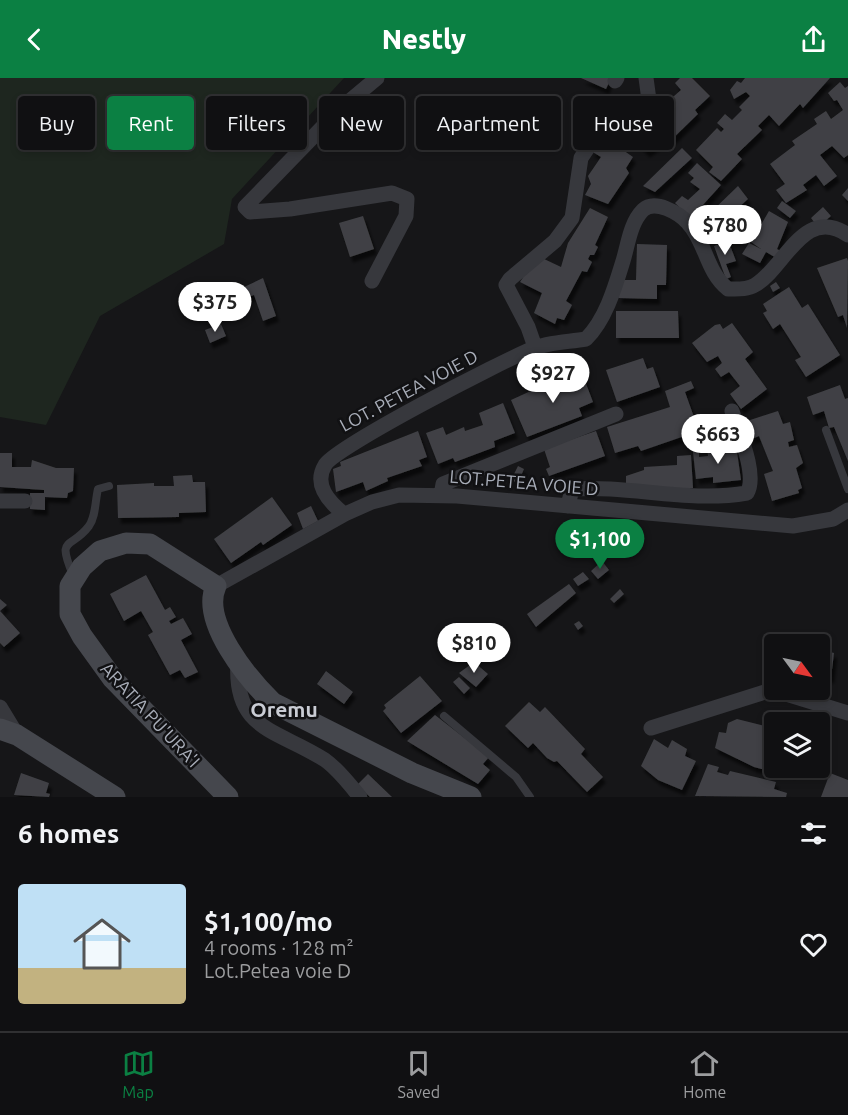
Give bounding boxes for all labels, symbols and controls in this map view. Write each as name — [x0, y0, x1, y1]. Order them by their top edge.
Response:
icon: back — [18, 23, 51, 56]
icon: share — [797, 23, 830, 56]
text: Nestly — [382, 24, 466, 54]
chip: Buy — [18, 96, 95, 150]
chip: Rent — [107, 96, 194, 150]
chip: Filters — [206, 96, 307, 150]
chip: New — [319, 96, 404, 150]
chip: Apartment — [416, 96, 561, 150]
chip: House — [573, 96, 674, 150]
pin: $780 — [689, 205, 761, 256]
text: $780 — [702, 213, 748, 236]
pin: $375 — [179, 282, 251, 333]
text: $375 — [192, 290, 238, 313]
street label: LOT. PETEA VOIE D — [336, 345, 481, 435]
pin: $927 — [517, 353, 589, 404]
text: $927 — [530, 361, 576, 384]
pin: $663 — [682, 414, 754, 465]
text: $663 — [695, 422, 741, 445]
street label: LOT.PETEA VOIE D — [449, 466, 599, 498]
pin: $1,100 — [551, 519, 649, 570]
text: $1,100 — [569, 527, 631, 550]
pin: $810 — [438, 623, 510, 674]
text: $810 — [451, 631, 497, 654]
north arrow — [764, 634, 830, 700]
map controls — [764, 634, 830, 778]
street label: ARATIA PU'URA'I — [97, 658, 204, 771]
district label: Oremu — [250, 697, 318, 721]
button: layers — [764, 712, 830, 778]
icon: filters — [797, 817, 830, 850]
text: 6 homes — [18, 819, 119, 848]
text: $1,100/mo — [204, 907, 333, 936]
icon: home — [66, 908, 138, 980]
icon: heart — [797, 928, 830, 961]
text: 4 rooms · 128 m² — [204, 936, 354, 959]
text: Lot.Petea voie D — [204, 959, 351, 982]
tab: Map — [122, 1047, 155, 1101]
tab: Saved — [398, 1047, 440, 1101]
tab: Home — [683, 1047, 726, 1101]

